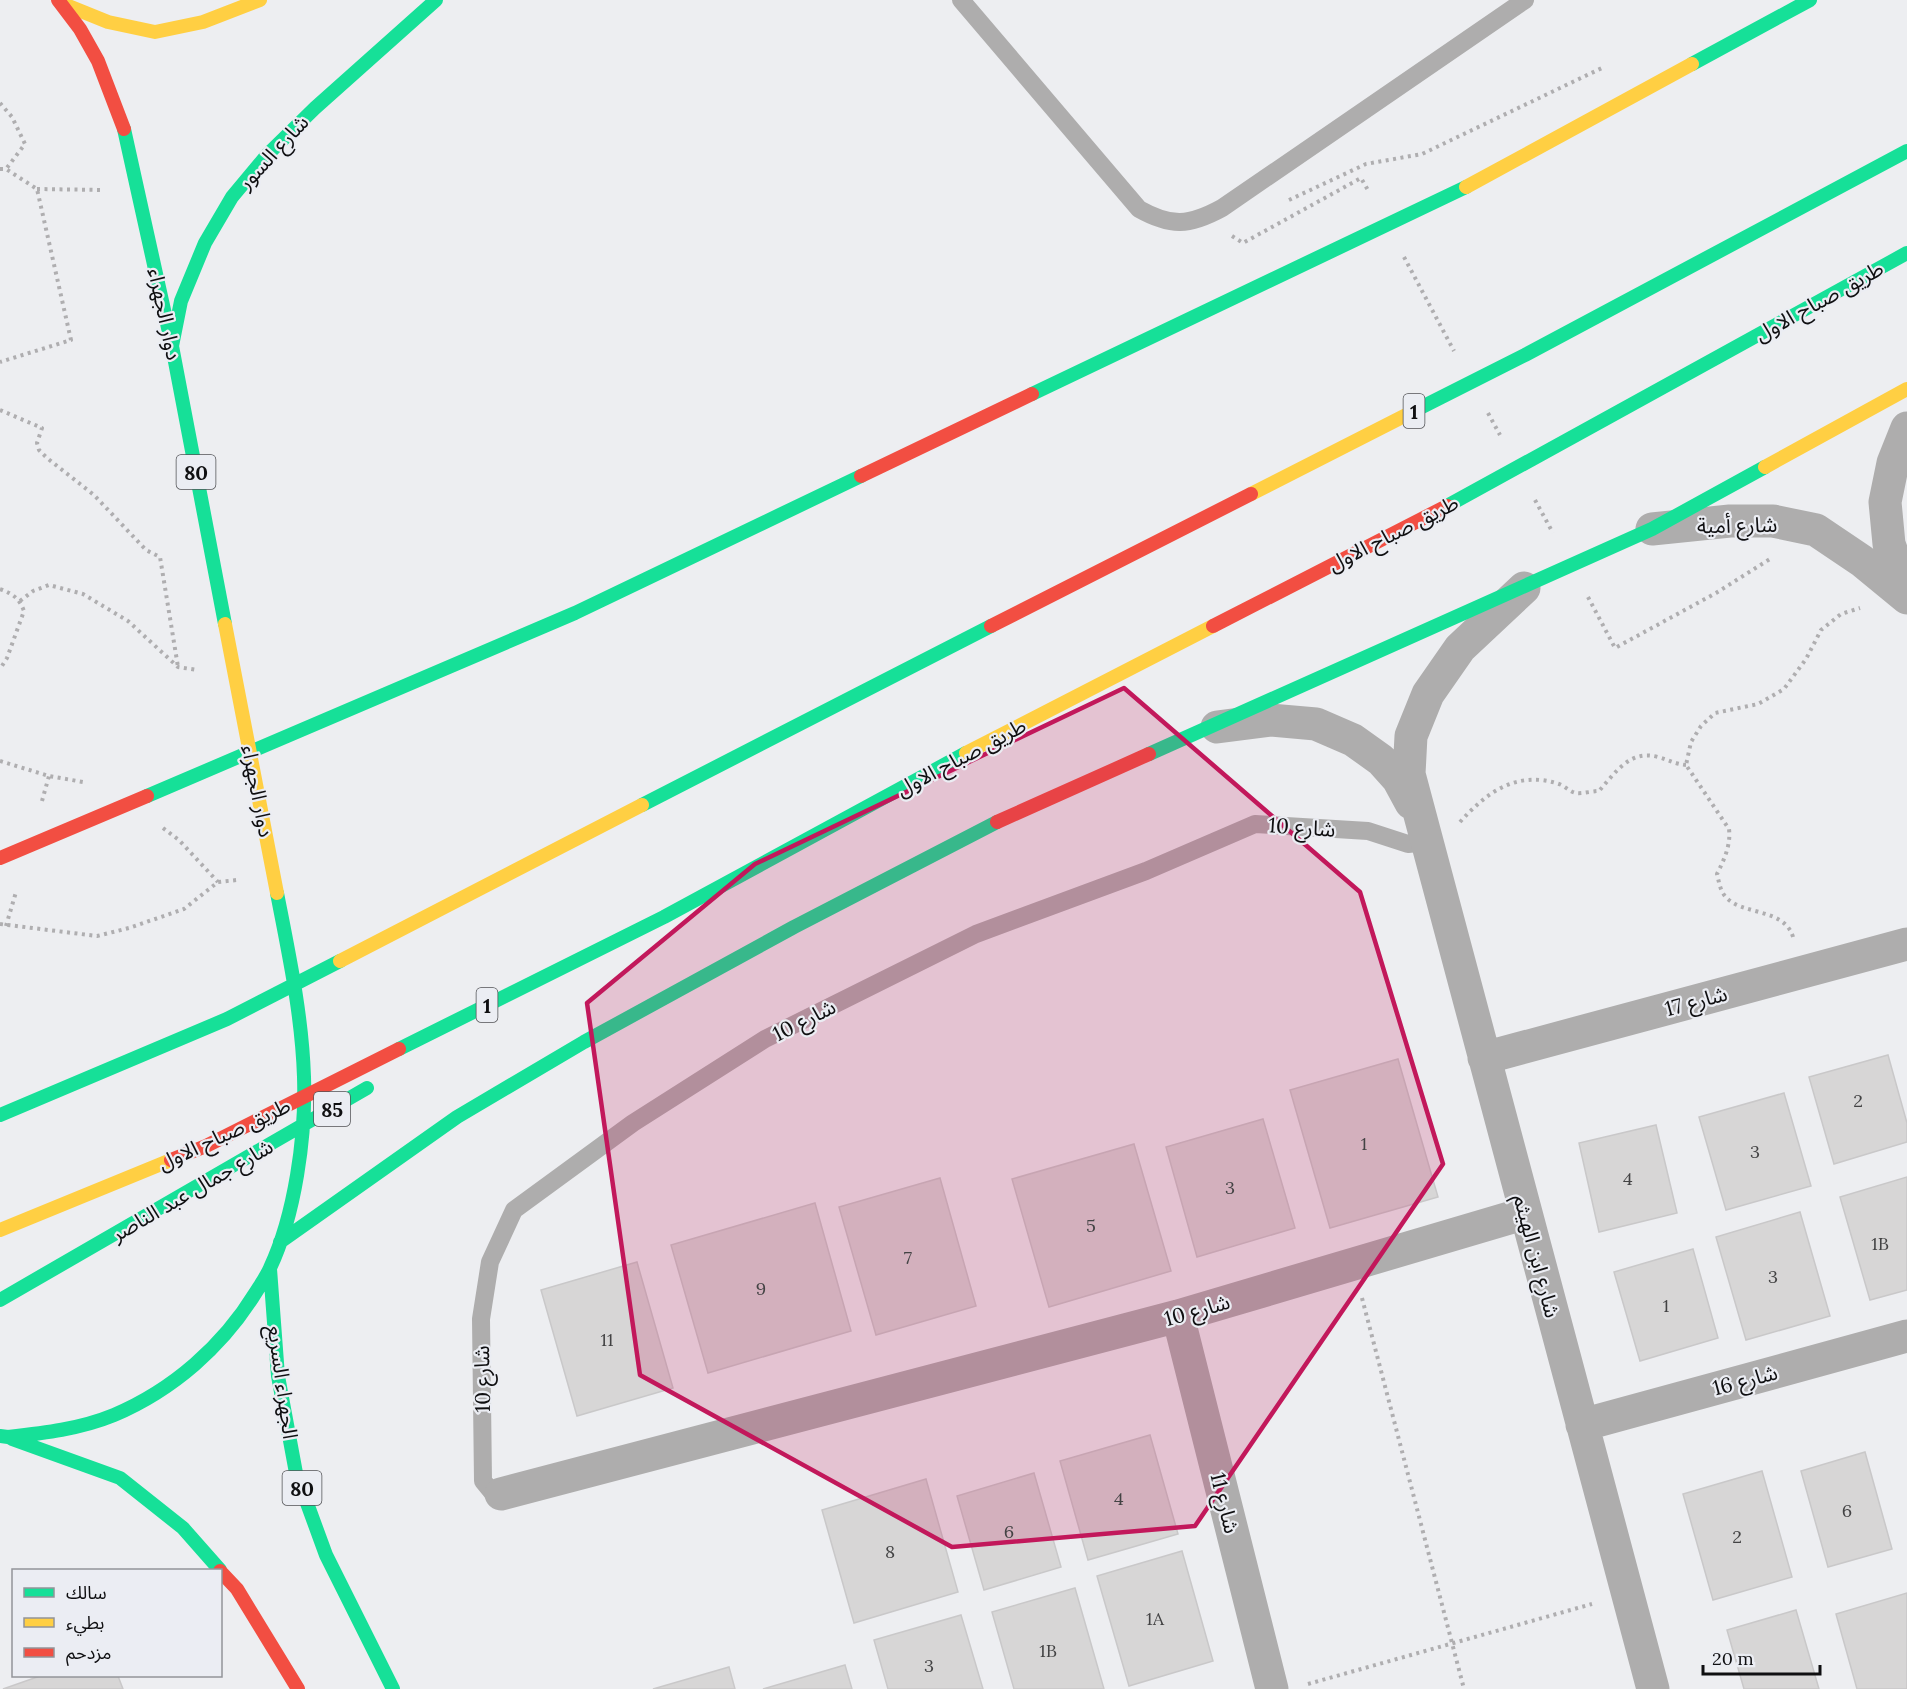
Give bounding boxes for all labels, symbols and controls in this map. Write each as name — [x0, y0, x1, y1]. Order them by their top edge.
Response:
street label: شارع السور — [231, 109, 316, 197]
street label: طريق صباح الاول — [1750, 255, 1889, 349]
street label: دوار الجهراء — [142, 265, 188, 363]
road number: 1 — [1404, 394, 1424, 428]
road number: 80 — [176, 455, 216, 489]
street label: طريق صباح الاول — [1323, 488, 1464, 579]
street label: شارع أمية — [1697, 511, 1777, 541]
street label: طريق صباح الاول — [891, 711, 1031, 804]
street label: دوار الجهراء — [236, 743, 280, 839]
street label: شارع 10 — [1267, 811, 1336, 845]
street label: شارع 17 — [1662, 980, 1731, 1024]
road number: 1 — [476, 988, 498, 1022]
street label: شارع 10 — [768, 993, 841, 1049]
house number: 2 — [1853, 1089, 1863, 1112]
street label: طريق صباح الاول — [153, 1092, 295, 1178]
road number: 85 — [314, 1092, 350, 1126]
house number: 1 — [1361, 1132, 1367, 1155]
street label: شارع جمال عبد الناصر — [105, 1133, 279, 1250]
house number: 3 — [1750, 1140, 1760, 1163]
house number: 4 — [1623, 1167, 1633, 1190]
house number: 3 — [1225, 1176, 1235, 1199]
street label: شارع ابن الهيثم — [1506, 1191, 1566, 1321]
house number: 5 — [1086, 1214, 1096, 1237]
house number: 1B — [1871, 1232, 1889, 1255]
house number: 7 — [904, 1246, 912, 1269]
house number: 3 — [1768, 1265, 1778, 1288]
house number: 9 — [756, 1277, 766, 1300]
street label: شارع 10 — [1161, 1288, 1234, 1334]
house number: 1 — [1663, 1294, 1669, 1317]
street label: الجهراء السريع — [260, 1323, 304, 1441]
house number: 11 — [600, 1328, 614, 1351]
street label: شارع 10 — [468, 1345, 498, 1413]
street label: شارع 16 — [1710, 1358, 1781, 1404]
street label: شارع 11 — [1202, 1470, 1246, 1537]
road number: 80 — [282, 1471, 322, 1505]
house number: 4 — [1114, 1487, 1124, 1510]
house number: 6 — [1842, 1499, 1852, 1522]
house number: 6 — [1004, 1520, 1014, 1543]
house number: 2 — [1732, 1525, 1742, 1548]
house number: 8 — [885, 1540, 895, 1563]
legend — [12, 1569, 222, 1677]
text: سالك — [66, 1581, 107, 1604]
house number: 1A — [1146, 1607, 1165, 1630]
text: بطيء — [66, 1611, 104, 1636]
scale bar — [1703, 1638, 1820, 1676]
house number: 1B — [1039, 1639, 1057, 1662]
text: مزدحم — [66, 1641, 111, 1666]
text: 20 m — [1712, 1647, 1754, 1670]
house number: 3 — [924, 1654, 934, 1677]

